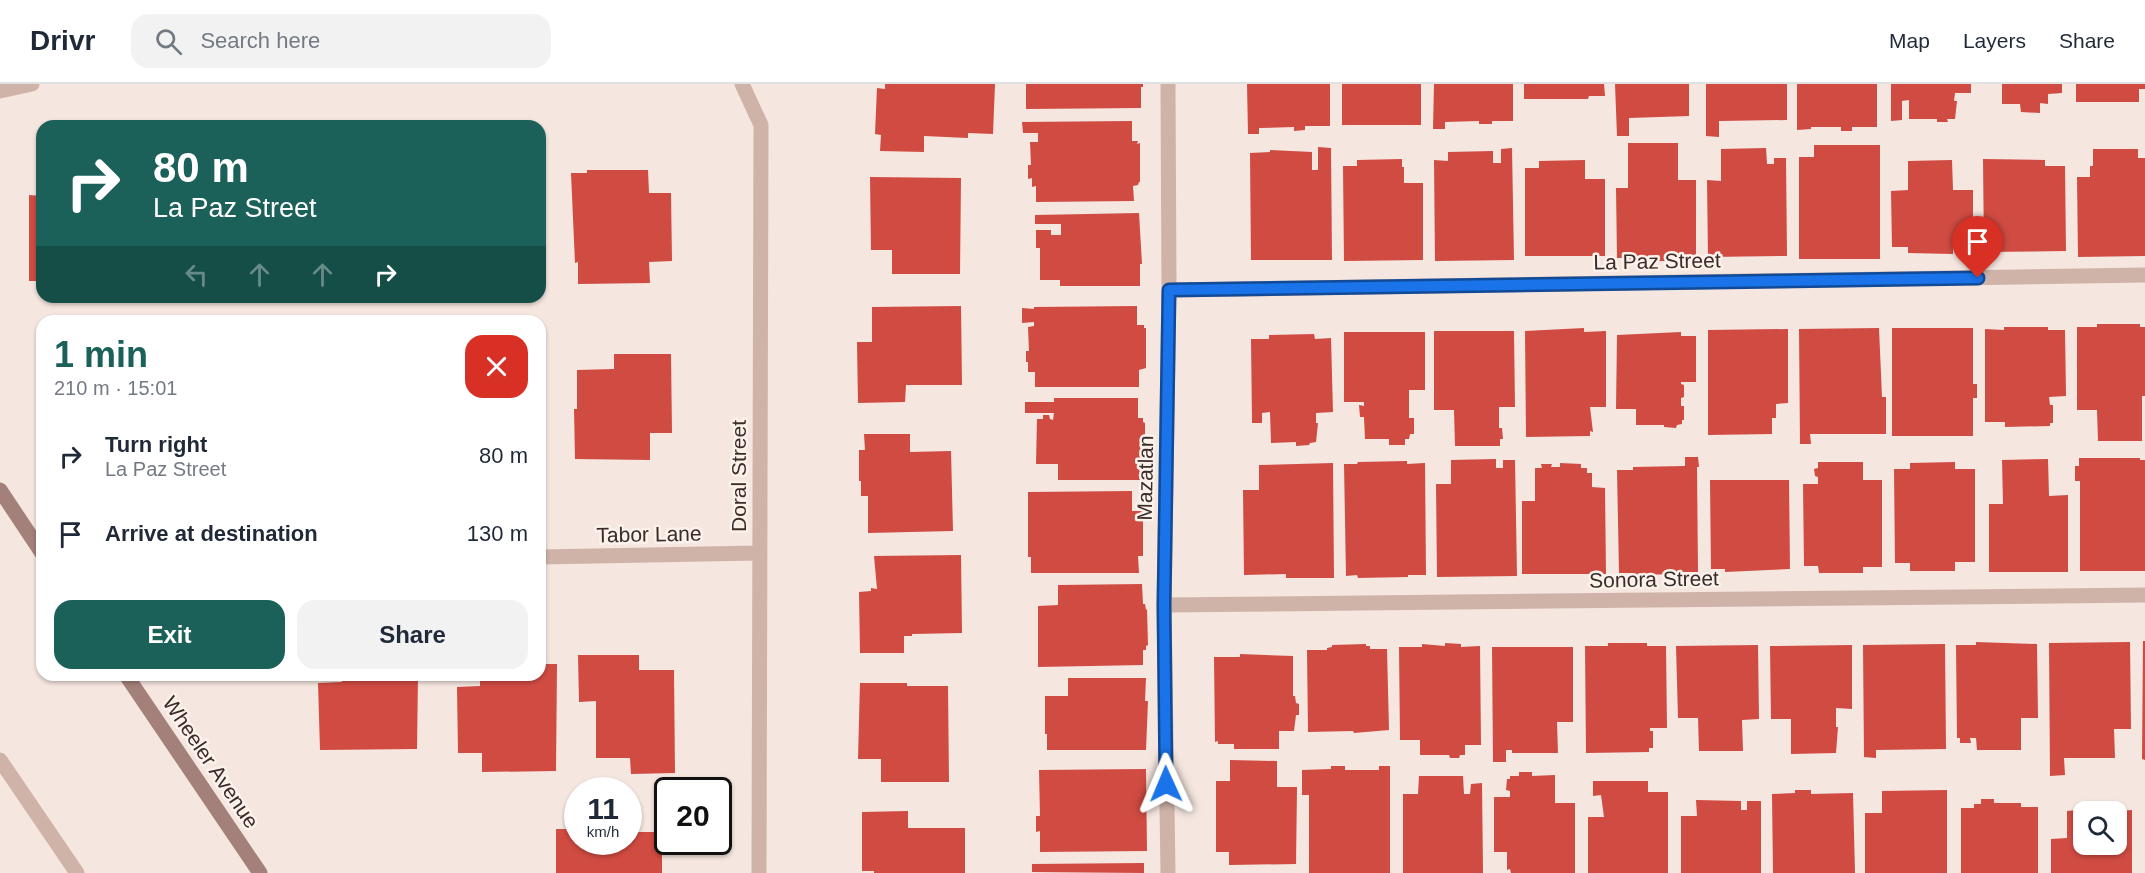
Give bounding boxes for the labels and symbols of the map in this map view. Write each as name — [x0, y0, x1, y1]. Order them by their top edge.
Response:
pin — [1952, 216, 2003, 278]
street label: La Paz Street — [1593, 248, 1721, 274]
street label: Doral Street — [727, 420, 750, 532]
street label: Mazatlan — [1133, 435, 1157, 521]
street label: Tabor Lane — [596, 522, 702, 546]
street label: Sonora Street — [1589, 566, 1719, 592]
street label: Wheeler Avenue — [158, 692, 264, 832]
position arrow — [1134, 752, 1198, 816]
speed limit sign: 20 — [654, 777, 732, 855]

